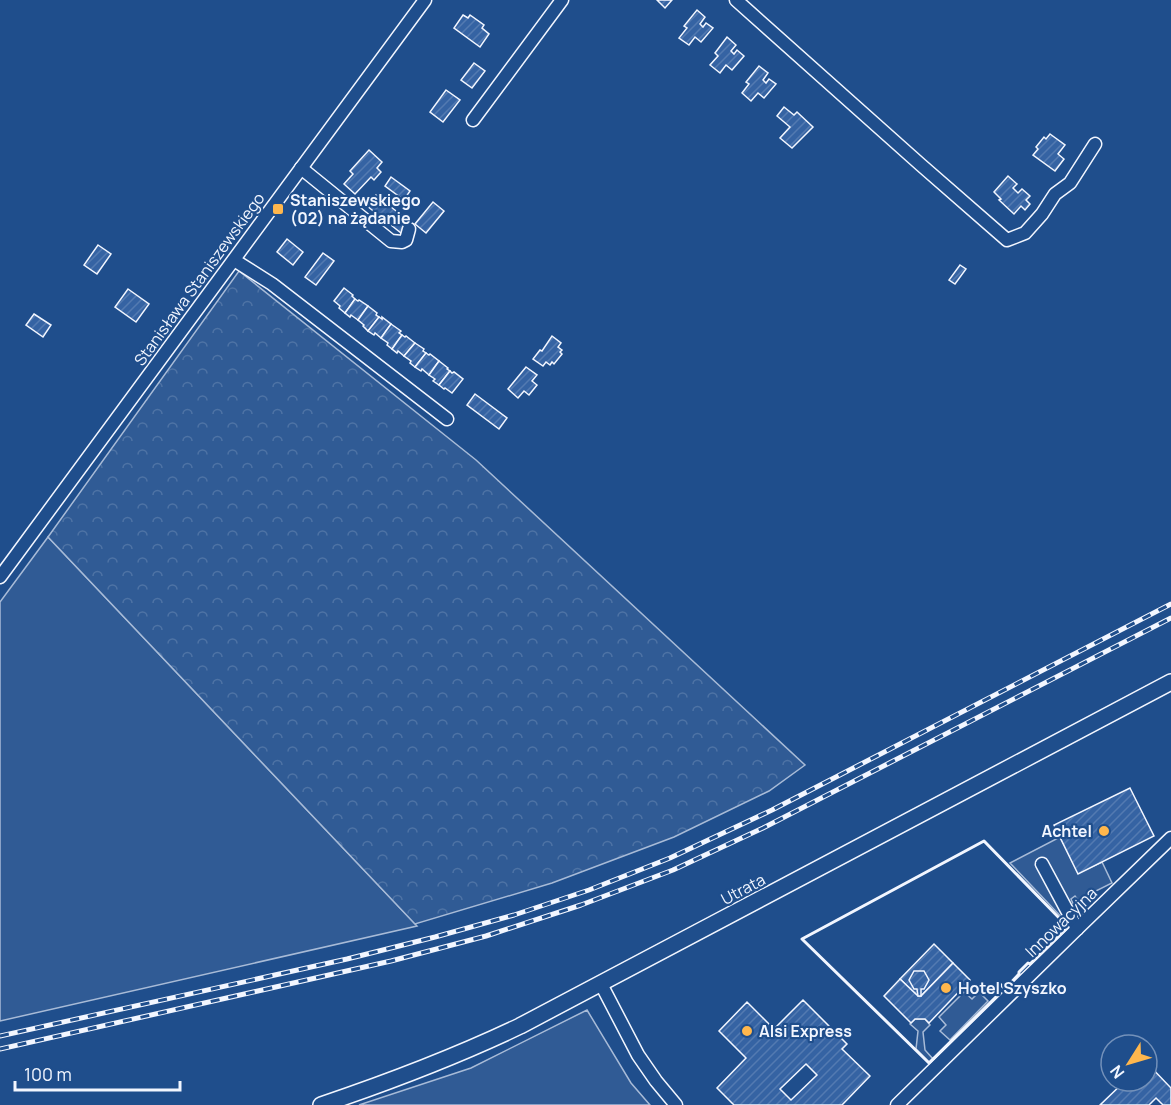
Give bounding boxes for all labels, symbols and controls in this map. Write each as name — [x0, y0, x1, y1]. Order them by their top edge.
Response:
street label: Stanisława Staniszewskiego — [129, 188, 269, 370]
place label: Staniszewskiego (02) na żądanie — [290, 189, 421, 229]
marker: Staniszewskiego (02) na żądanie — [271, 202, 285, 216]
place label: Achtel — [1041, 820, 1092, 842]
marker: Achtel — [1097, 824, 1111, 838]
street label: Utrata — [717, 868, 769, 910]
street label: Innowacyjna — [1020, 882, 1102, 962]
place label: Hotel Szyszko — [958, 977, 1067, 999]
marker: Hotel Szyszko — [939, 981, 953, 995]
place label: Alsi Express — [759, 1020, 852, 1042]
marker: Alsi Express — [740, 1024, 754, 1038]
north arrow — [1099, 1033, 1159, 1093]
scale bar — [15, 1054, 180, 1092]
text: N — [1105, 1061, 1129, 1083]
text: 100 m — [24, 1062, 72, 1086]

